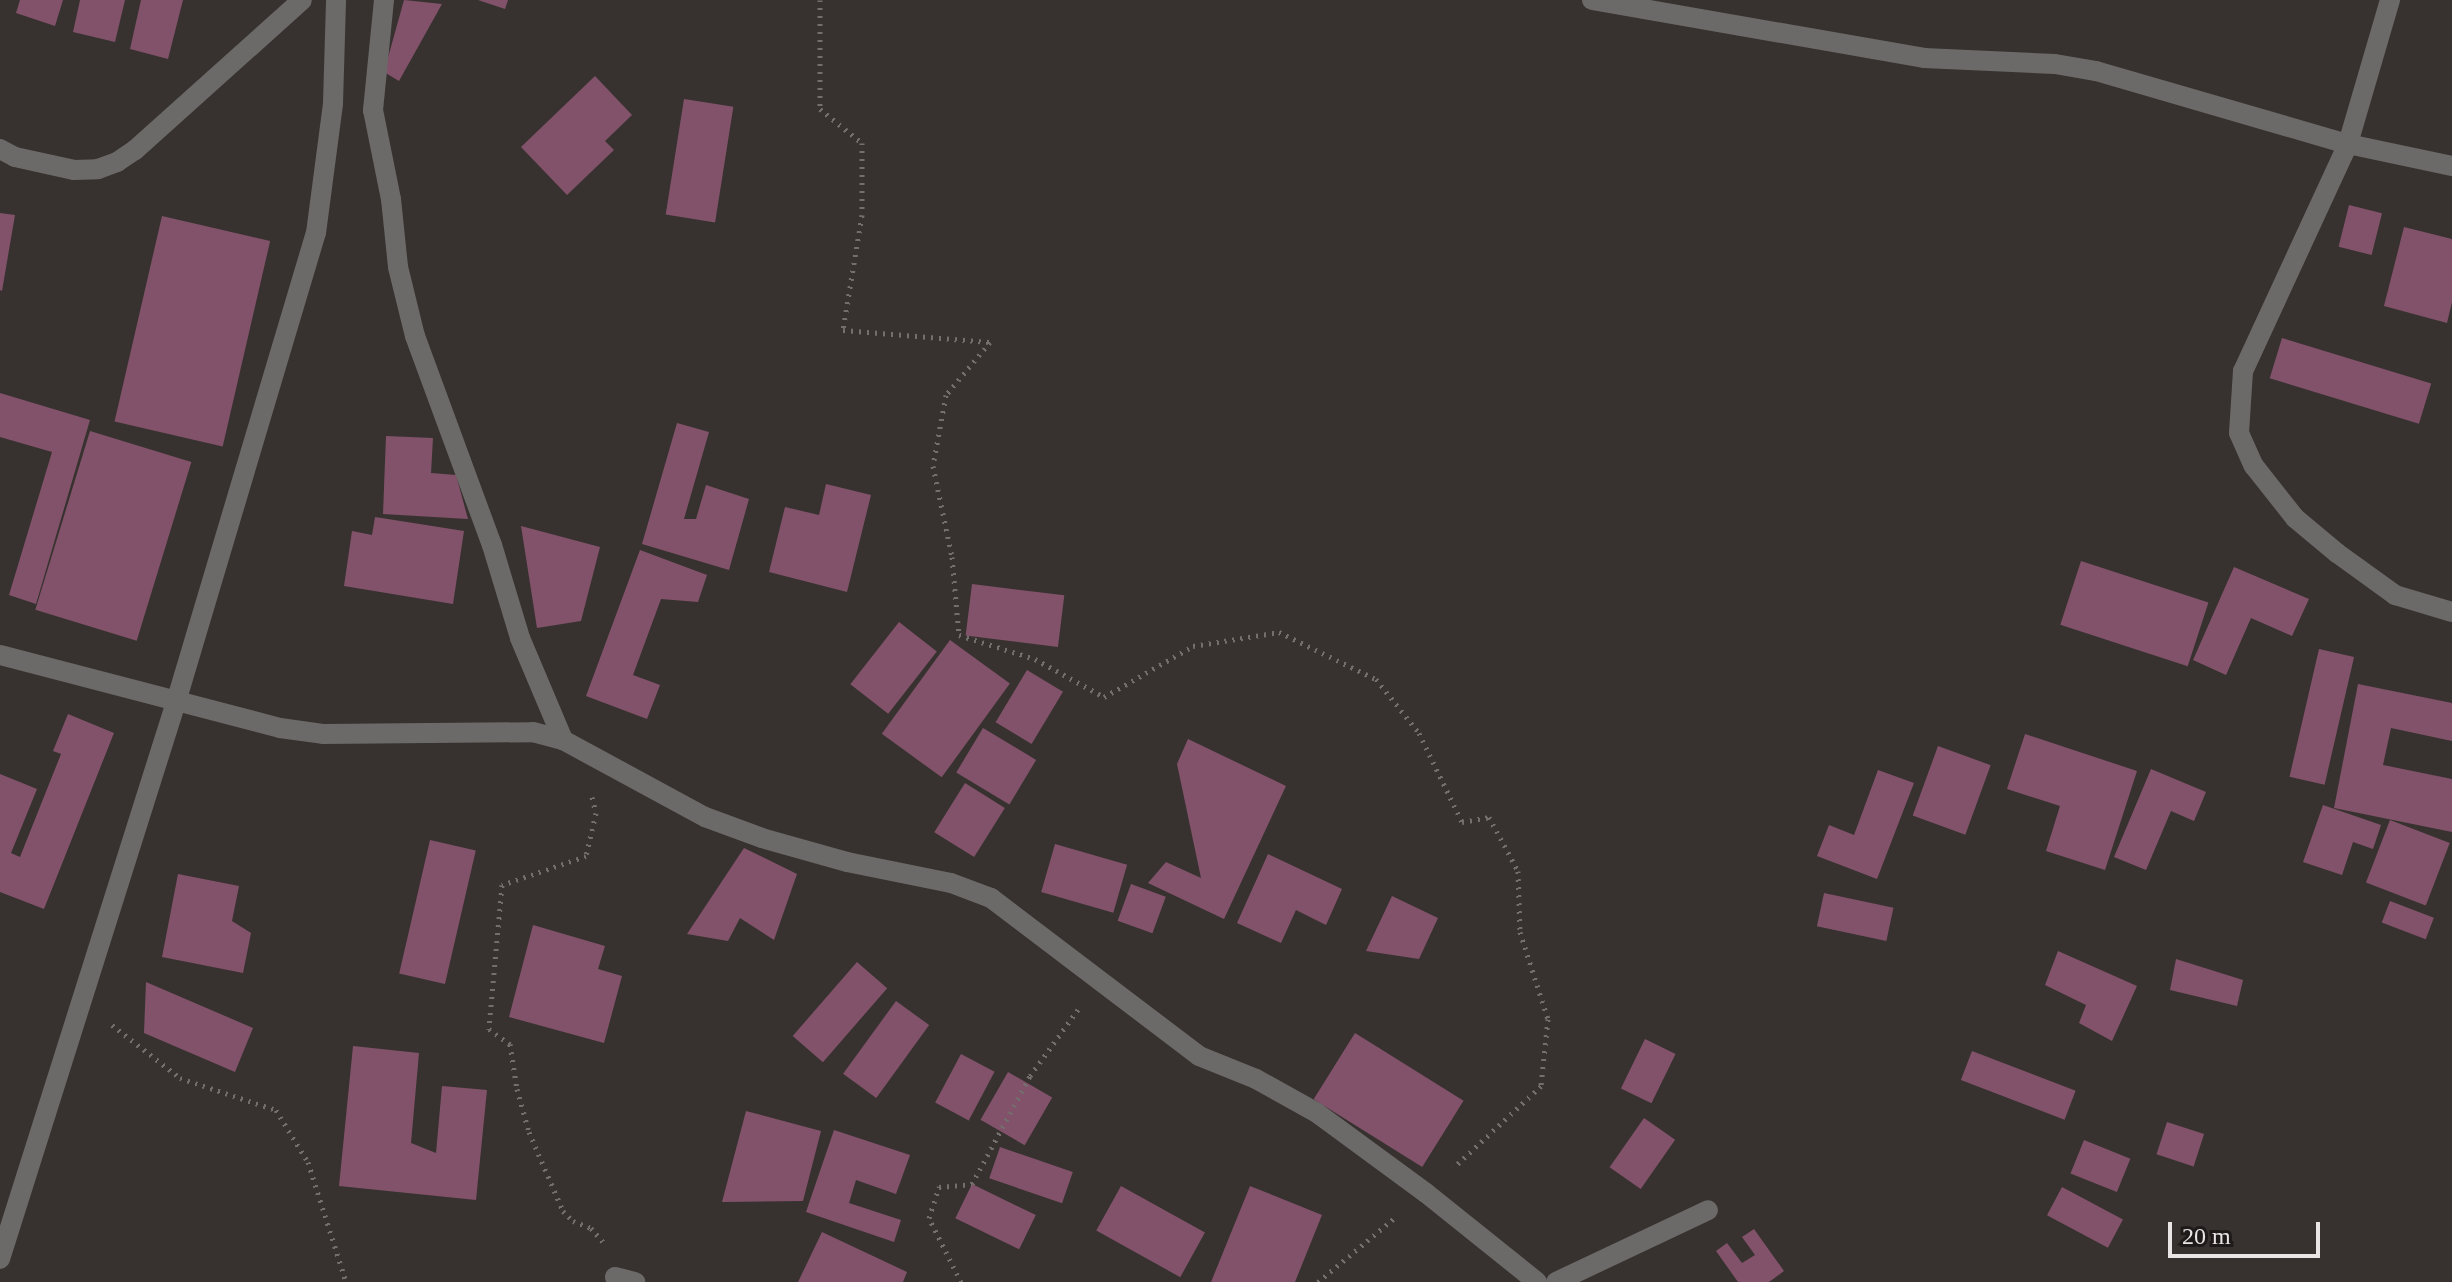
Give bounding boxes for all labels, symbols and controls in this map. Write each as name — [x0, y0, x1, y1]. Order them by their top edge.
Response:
scale bar — [2172, 1206, 2324, 1256]
text: 20 m — [2182, 1223, 2231, 1249]

